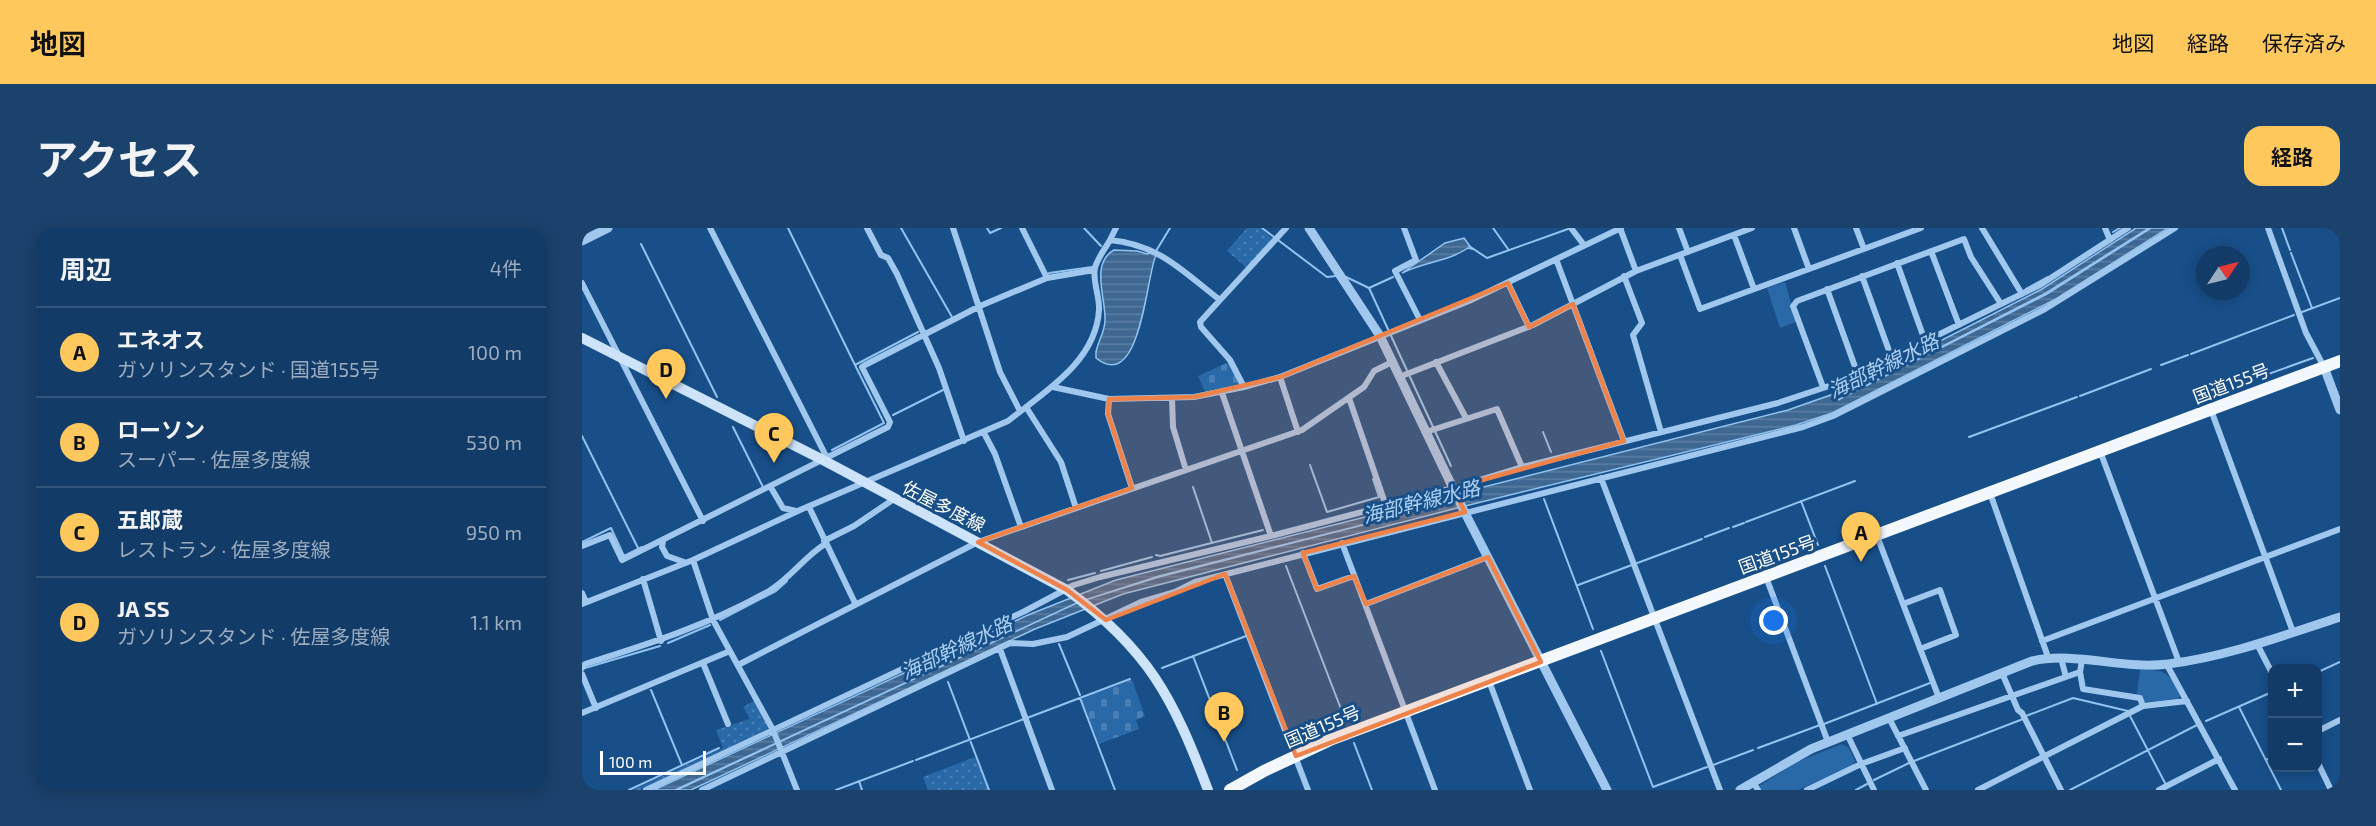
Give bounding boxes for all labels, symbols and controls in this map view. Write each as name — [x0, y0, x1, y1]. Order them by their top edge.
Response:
text: 地図 — [30, 26, 86, 60]
text: 地図 — [2112, 30, 2154, 55]
text: 経路 — [2187, 30, 2229, 55]
text: 保存済み — [2262, 30, 2346, 55]
button: 経路 — [2244, 126, 2340, 186]
text: アクセス — [36, 133, 202, 183]
north arrow — [2196, 246, 2250, 300]
text: 周辺 — [60, 253, 112, 284]
text: 4件 — [490, 256, 522, 280]
text: エネオス — [117, 326, 205, 352]
water label: 海部幹線水路 — [1824, 327, 1944, 402]
text: A — [73, 340, 86, 364]
text: 100 m — [468, 340, 522, 364]
pin: D — [646, 350, 686, 399]
text: ガソリンスタンド · 国道155号 — [117, 357, 380, 381]
street label: 国道155号 — [2189, 358, 2273, 408]
pin: C — [754, 414, 794, 463]
text: ローソン — [117, 416, 205, 442]
text: B — [73, 430, 86, 454]
text: 530 m — [466, 430, 522, 454]
text: スーパー · 佐屋多度線 — [117, 447, 310, 471]
water label: 海部幹線水路 — [1360, 474, 1484, 527]
street label: 佐屋多度線 — [899, 476, 989, 536]
text: 五郎蔵 — [117, 506, 183, 532]
pin: A — [1842, 512, 1880, 562]
text: C — [74, 520, 85, 544]
text: 950 m — [466, 520, 522, 544]
street label: 国道155号 — [1735, 530, 1819, 578]
text: レストラン · 佐屋多度線 — [117, 537, 331, 561]
text: JA SS — [117, 595, 170, 621]
your location — [1759, 606, 1788, 635]
text: D — [73, 610, 86, 634]
text: 1.1 km — [470, 610, 522, 634]
water label: 海部幹線水路 — [897, 610, 1017, 683]
text: ガソリンスタンド · 佐屋多度線 — [117, 624, 390, 648]
map controls — [2268, 664, 2322, 772]
button: + — [2268, 664, 2322, 718]
pin: B — [1204, 692, 1244, 742]
street label: 国道155号 — [1281, 700, 1363, 752]
button: − — [2268, 718, 2322, 772]
scale bar — [600, 748, 706, 776]
text: 100 m — [609, 752, 652, 771]

